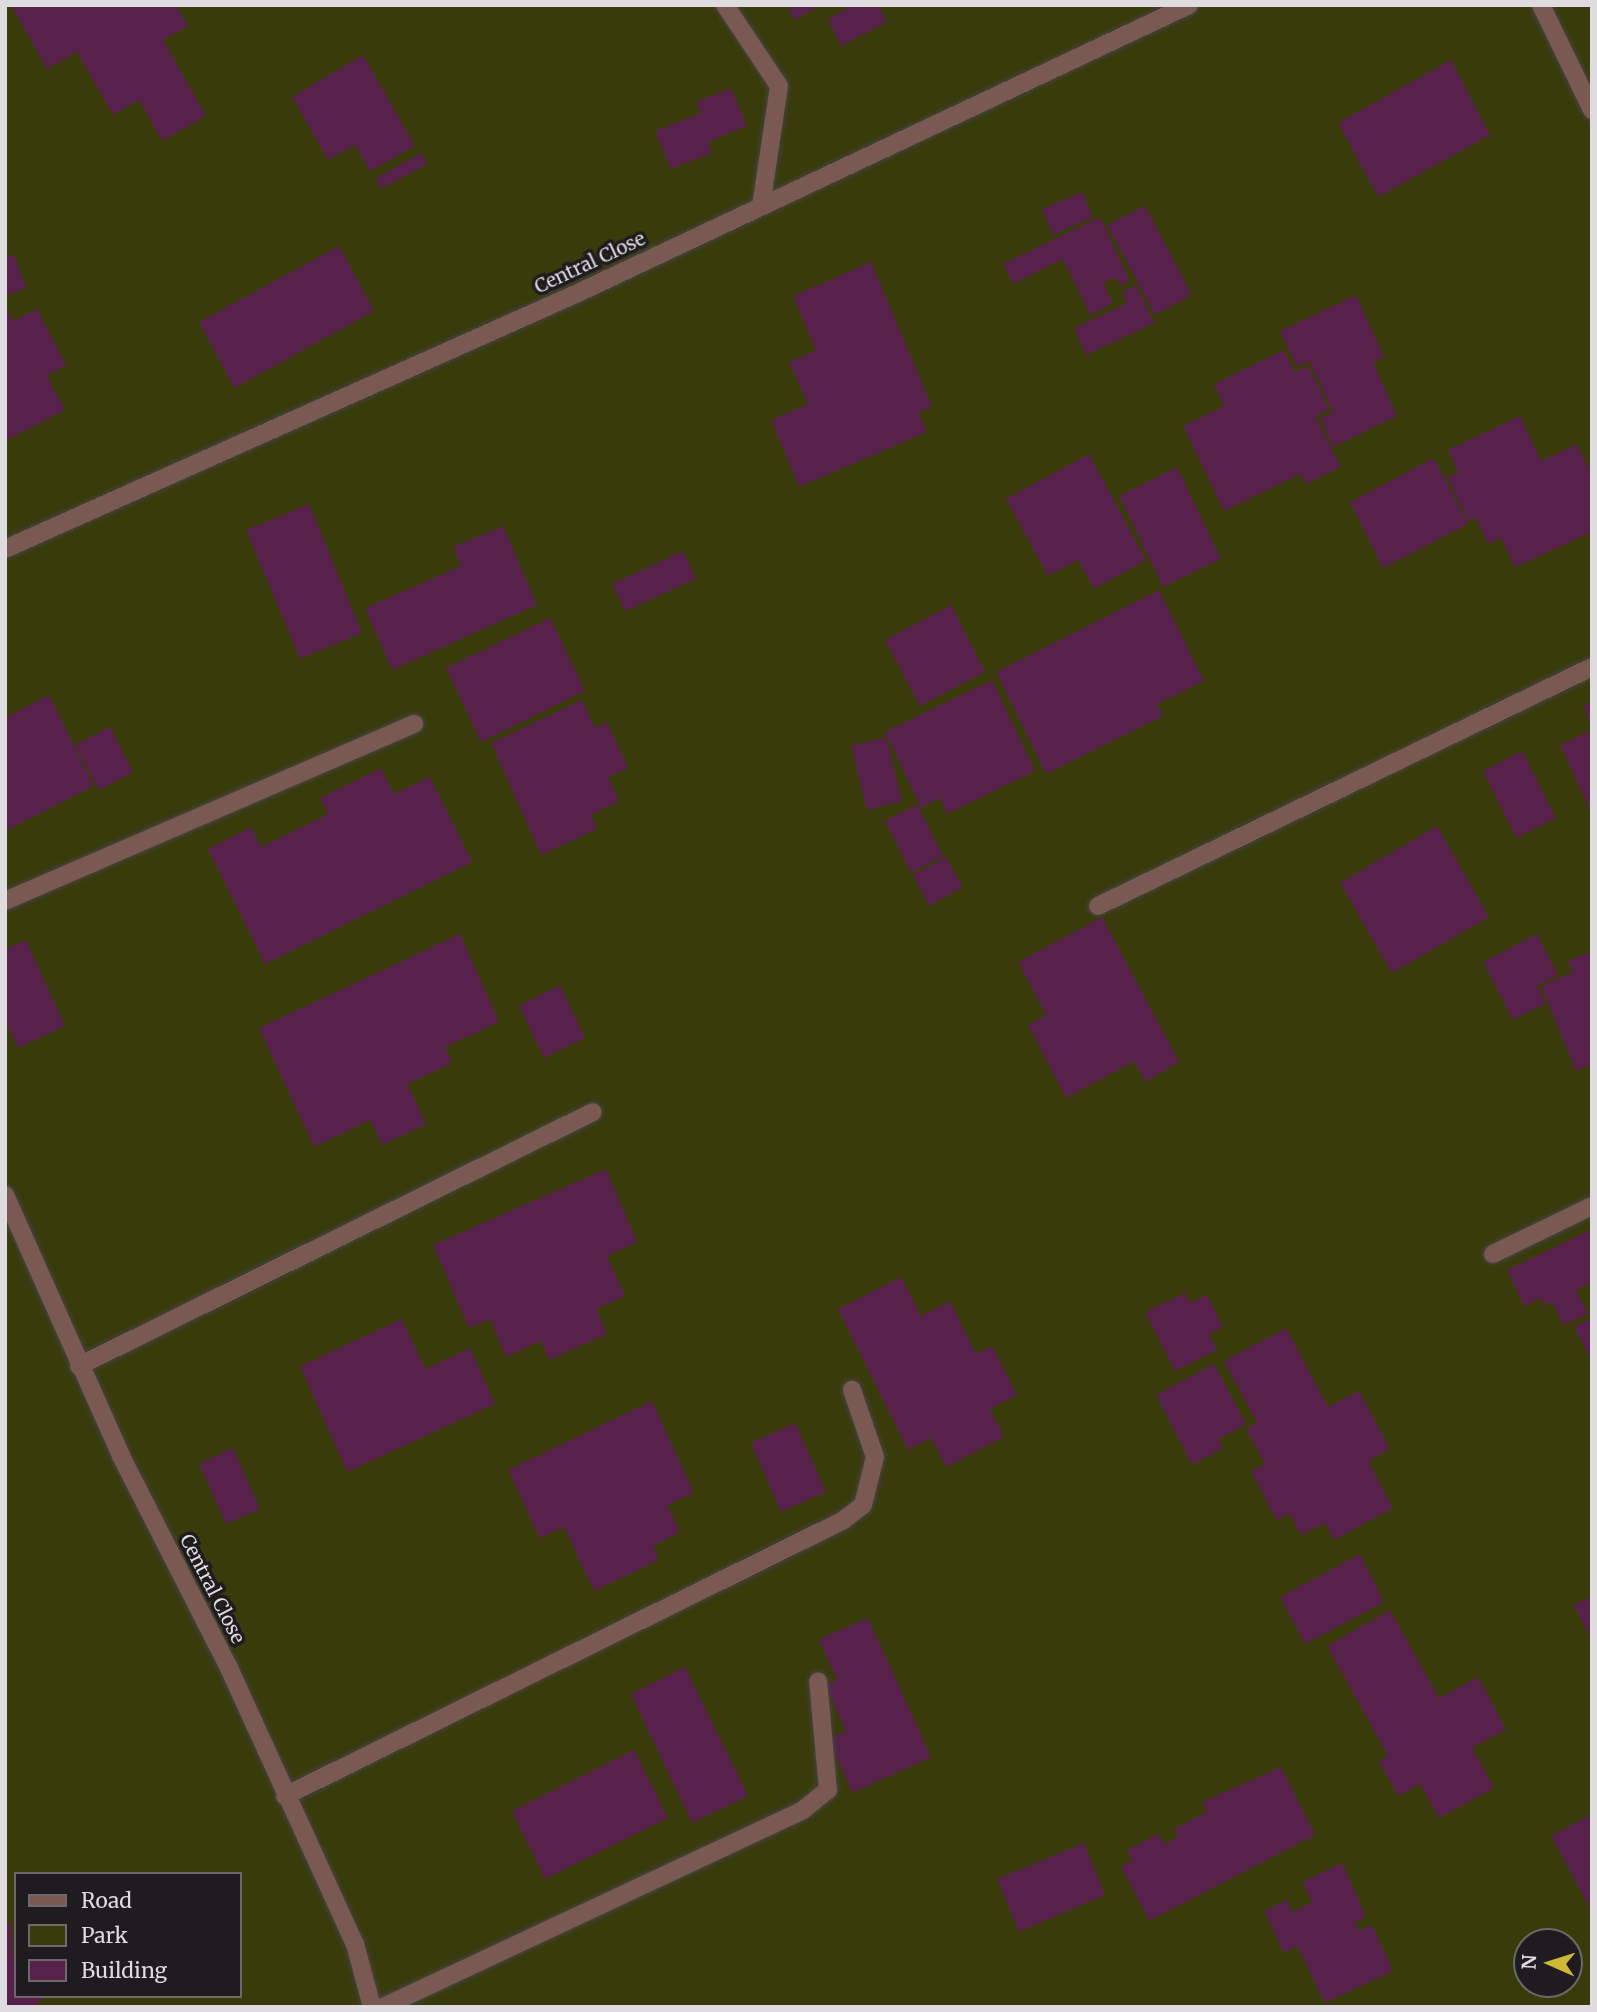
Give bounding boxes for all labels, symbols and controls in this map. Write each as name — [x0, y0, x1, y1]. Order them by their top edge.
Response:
street label: Central Close — [531, 227, 649, 299]
street label: Central Close — [175, 1531, 249, 1647]
legend — [14, 1872, 242, 1998]
text: Road — [81, 1887, 132, 1914]
text: Park — [81, 1922, 128, 1949]
north arrow — [1513, 1928, 1583, 1998]
text: N — [1517, 1954, 1541, 1970]
text: Building — [81, 1957, 167, 1984]

